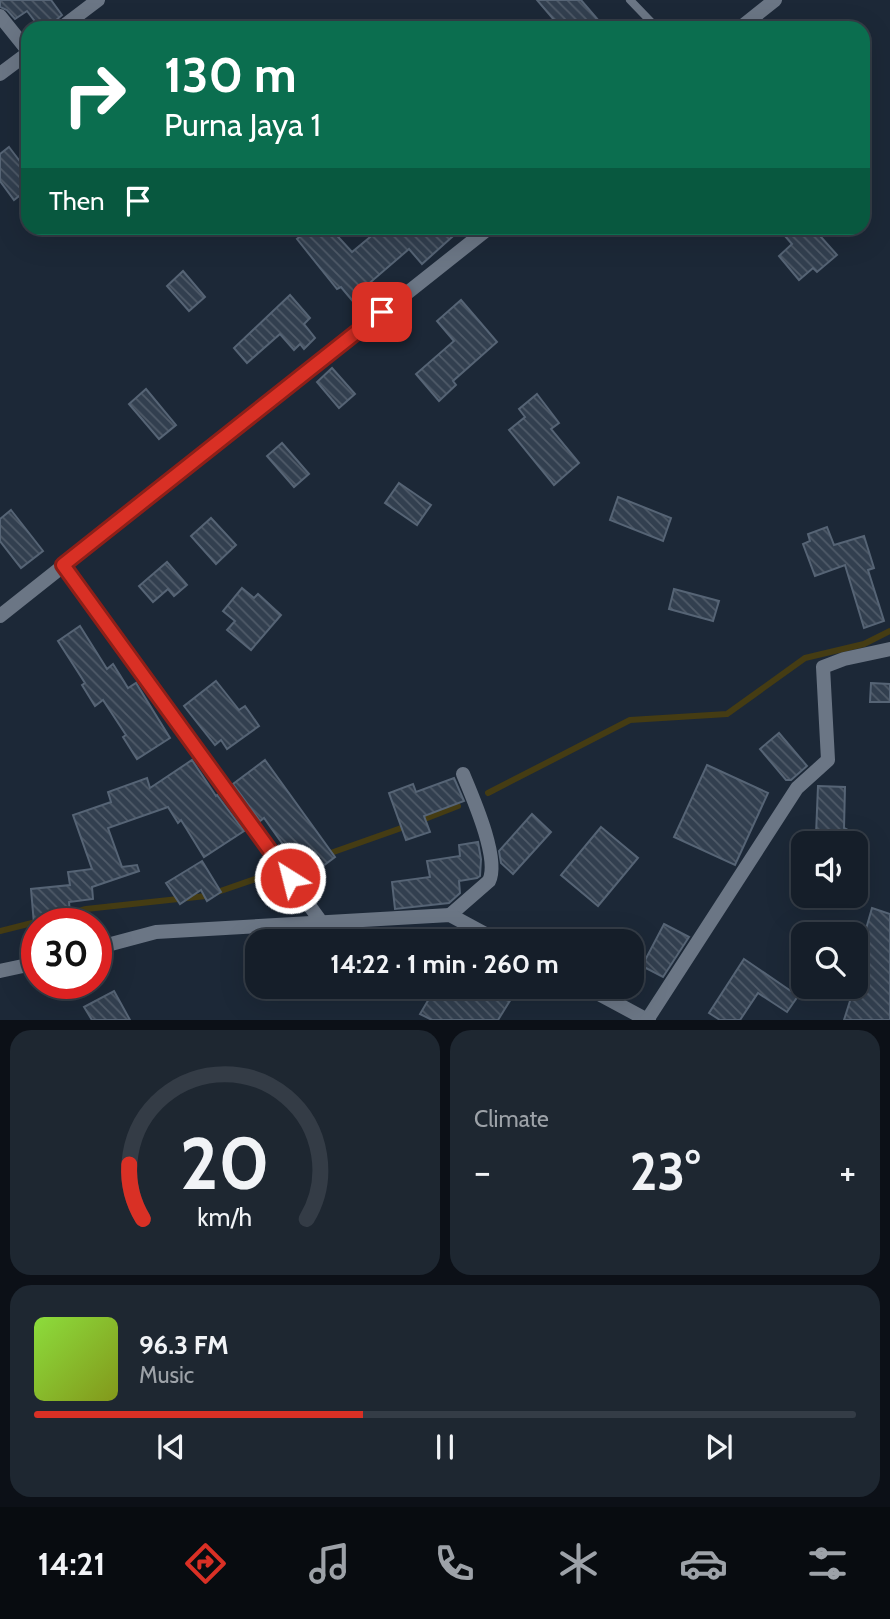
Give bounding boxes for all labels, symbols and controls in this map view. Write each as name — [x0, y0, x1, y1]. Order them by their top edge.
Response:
text: 130 m — [164, 45, 297, 104]
icon: right — [49, 49, 140, 140]
text: Purna Jaya 1 — [164, 105, 321, 144]
icon: arrive — [119, 182, 157, 220]
text: Then — [49, 185, 105, 217]
pin — [352, 282, 412, 342]
icon: arrive — [363, 293, 401, 331]
map controls — [791, 831, 868, 999]
button: sound — [791, 831, 868, 908]
position arrow — [253, 841, 327, 915]
speed limit sign: 30 — [21, 908, 112, 999]
button: search — [791, 922, 868, 999]
text: 14:22 · 1 min · 260 m — [330, 948, 559, 980]
text: Climate — [474, 1105, 549, 1133]
text: 20 — [180, 1119, 270, 1207]
text: 23° — [630, 1140, 700, 1203]
text: − — [474, 1148, 491, 1195]
text: + — [839, 1148, 856, 1195]
text: km/h — [198, 1201, 252, 1231]
text: 96.3 FM — [139, 1329, 229, 1361]
text: Music — [139, 1361, 194, 1389]
icon: previous — [152, 1428, 190, 1466]
icon: pause — [426, 1428, 464, 1466]
icon: next — [700, 1428, 738, 1466]
icon: directions — [181, 1539, 230, 1588]
icon: music — [305, 1539, 354, 1588]
icon: phone — [430, 1539, 479, 1588]
icon: climate — [554, 1539, 603, 1588]
icon: car — [679, 1539, 728, 1588]
icon: filters — [803, 1539, 852, 1588]
text: 14:21 — [38, 1544, 105, 1583]

